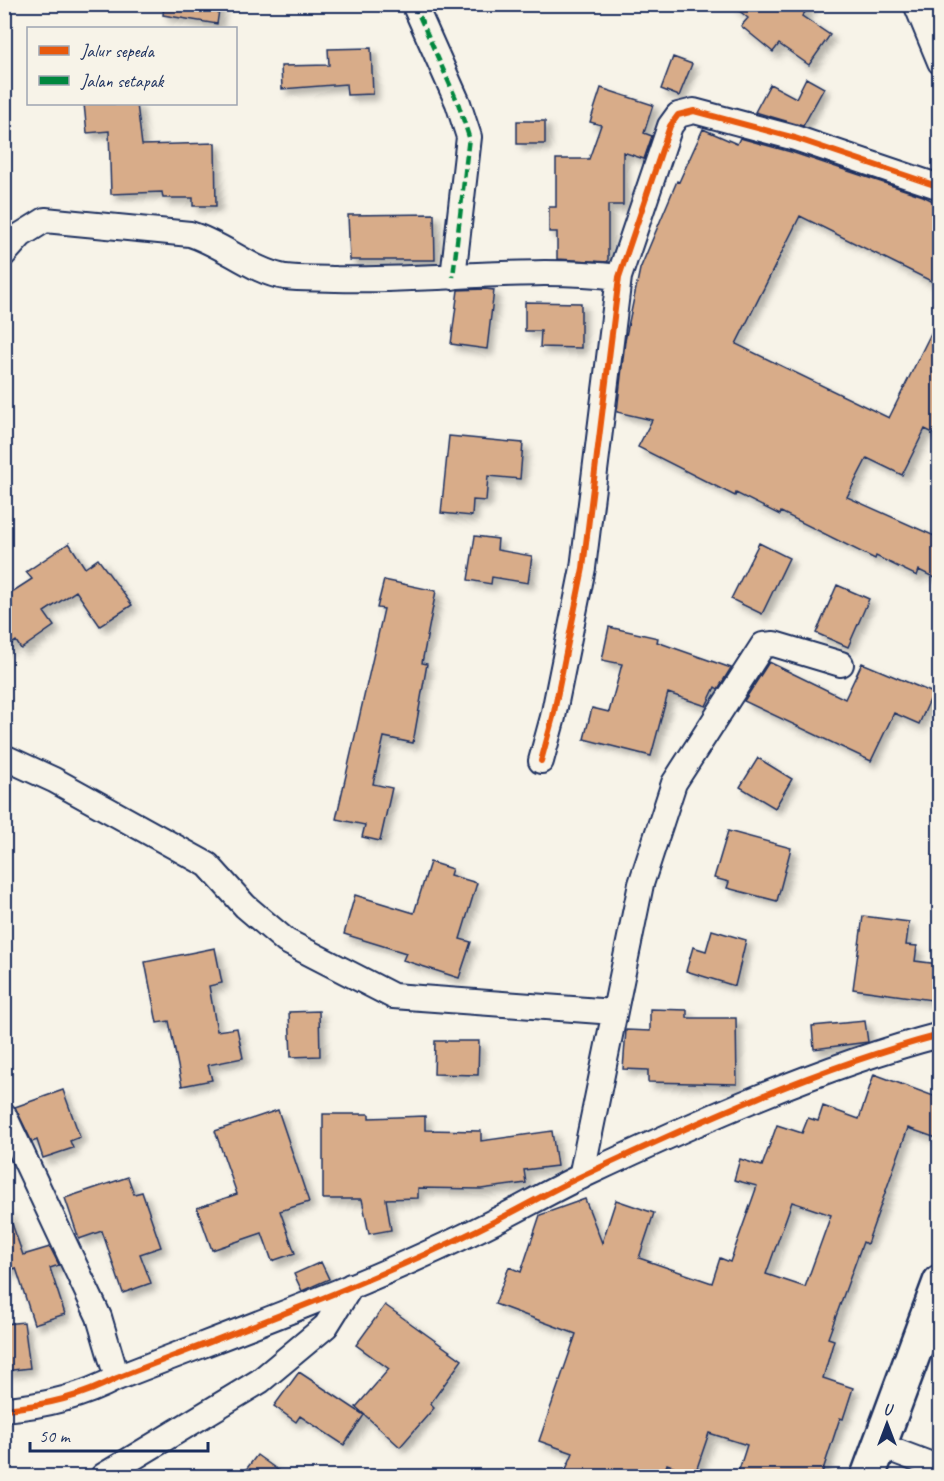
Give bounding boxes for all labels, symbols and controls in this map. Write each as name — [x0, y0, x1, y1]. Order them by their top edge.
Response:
legend — [27, 27, 237, 105]
text: Jalur sepeda — [80, 40, 155, 62]
text: Jalan setapak — [80, 70, 165, 92]
north arrow — [857, 1394, 917, 1454]
text: U — [883, 1400, 894, 1420]
scale bar — [30, 1415, 208, 1453]
text: 50 m — [39, 1425, 72, 1447]

